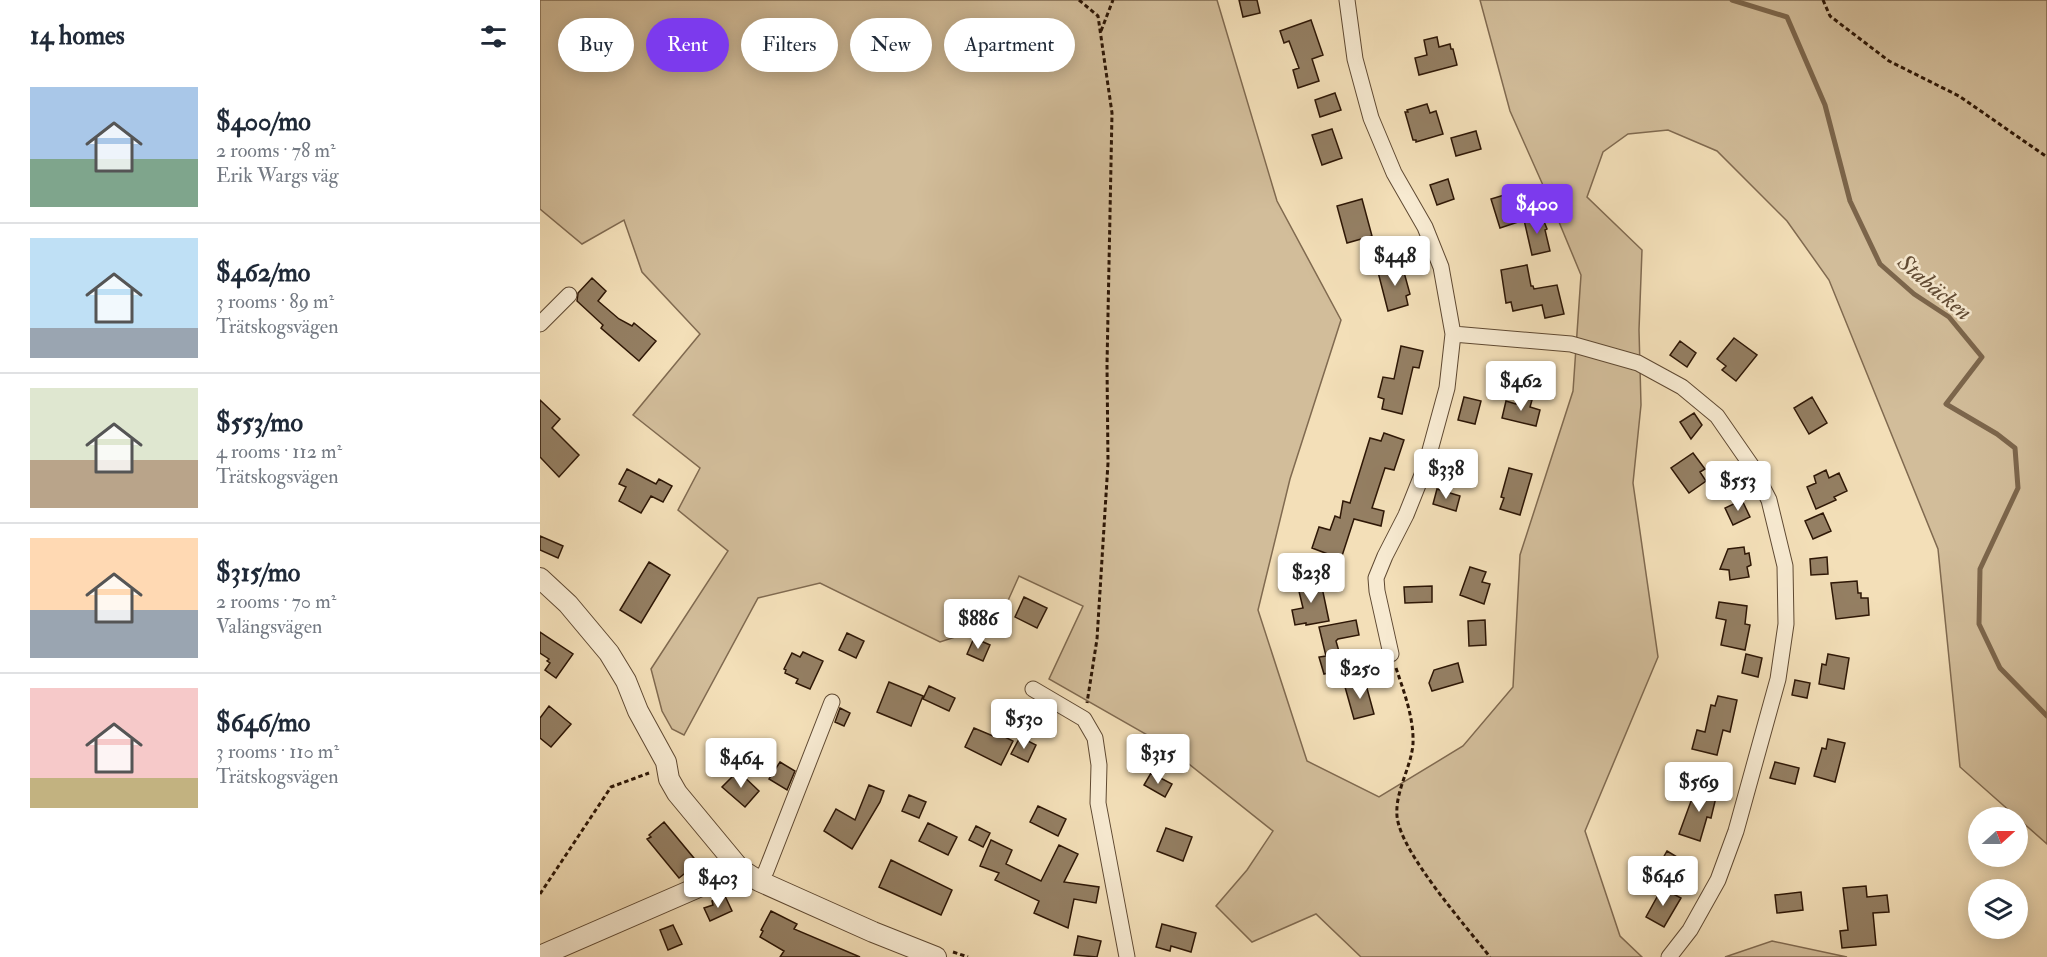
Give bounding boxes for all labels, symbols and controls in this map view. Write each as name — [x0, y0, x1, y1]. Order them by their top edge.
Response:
chip: Buy — [558, 18, 634, 72]
chip: Rent — [646, 18, 729, 72]
chip: Filters — [741, 18, 838, 72]
chip: New — [850, 18, 932, 72]
chip: Apartment — [944, 18, 1075, 72]
text: 14 homes — [30, 20, 125, 52]
icon: filters — [477, 20, 510, 53]
text: $400/mo — [216, 106, 311, 138]
icon: home — [78, 111, 150, 183]
text: 2 rooms · 78 m² — [216, 138, 336, 163]
text: Erik Wargs väg — [216, 163, 339, 188]
pin: $400 — [1501, 184, 1573, 235]
text: $400 — [1516, 191, 1558, 216]
pin: $448 — [1359, 236, 1431, 287]
text: $448 — [1374, 243, 1416, 268]
water label: Stabäcken — [1890, 246, 1979, 328]
text: $462/mo — [216, 257, 310, 289]
icon: home — [78, 262, 150, 334]
text: 3 rooms · 89 m² — [216, 289, 334, 314]
text: Trätskogsvägen — [216, 314, 339, 339]
pin: $462 — [1485, 361, 1557, 412]
text: $462 — [1500, 368, 1542, 393]
text: $553/mo — [216, 407, 303, 439]
icon: home — [78, 412, 150, 484]
text: 4 rooms · 112 m² — [216, 439, 342, 464]
pin: $338 — [1410, 449, 1482, 500]
text: $338 — [1428, 456, 1464, 481]
pin: $553 — [1702, 461, 1774, 512]
text: Trätskogsvägen — [216, 464, 339, 489]
text: $553 — [1720, 468, 1756, 493]
pin: $238 — [1275, 553, 1347, 604]
text: $315/mo — [216, 557, 300, 589]
text: $238 — [1292, 560, 1330, 585]
icon: home — [78, 562, 150, 634]
text: 2 rooms · 70 m² — [216, 589, 336, 614]
pin: $886 — [942, 599, 1014, 650]
text: $886 — [958, 606, 998, 631]
text: Valängsvägen — [216, 614, 322, 639]
pin: $250 — [1324, 649, 1396, 700]
text: $250 — [1340, 656, 1380, 681]
pin: $530 — [988, 699, 1060, 750]
text: $530 — [1005, 706, 1043, 731]
text: $646/mo — [216, 707, 310, 739]
icon: home — [78, 712, 150, 784]
pin: $315 — [1122, 734, 1194, 785]
pin: $464 — [705, 738, 777, 789]
text: 3 rooms · 110 m² — [216, 739, 339, 764]
text: $315 — [1141, 741, 1175, 766]
text: $464 — [720, 745, 762, 770]
pin: $569 — [1663, 762, 1735, 813]
text: Trätskogsvägen — [216, 764, 339, 789]
text: $569 — [1679, 769, 1719, 794]
north arrow — [1968, 807, 2028, 867]
map controls — [1968, 807, 2028, 939]
pin: $646 — [1627, 856, 1699, 907]
pin: $403 — [682, 858, 754, 909]
text: $646 — [1642, 863, 1684, 888]
text: $403 — [698, 865, 738, 890]
button: layers — [1968, 879, 2028, 939]

